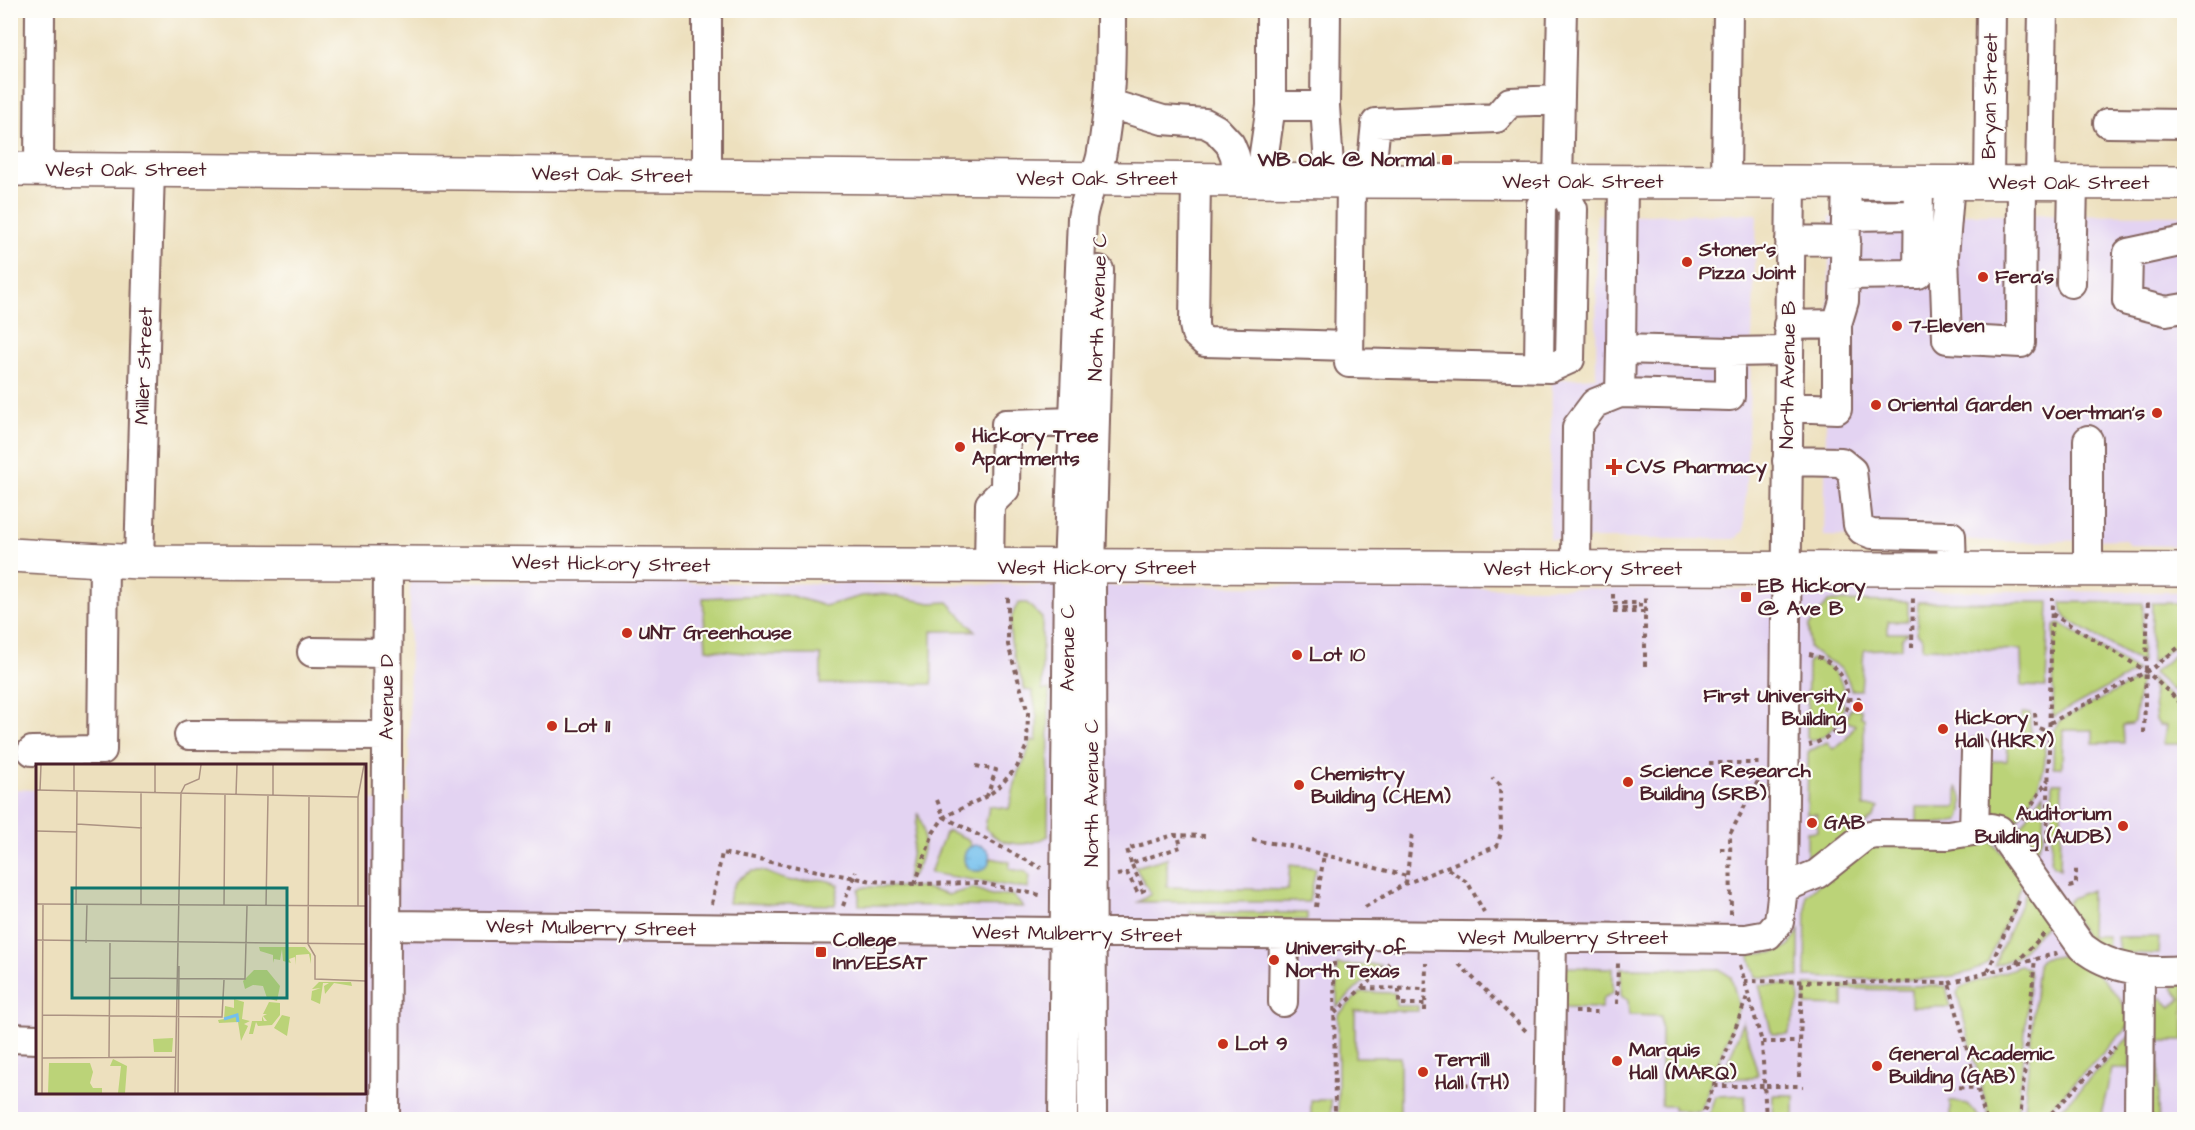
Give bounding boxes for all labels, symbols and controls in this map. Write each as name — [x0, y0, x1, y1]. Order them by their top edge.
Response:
street label: Bryan Street — [1975, 33, 2006, 159]
place label: WB Oak @ Normal — [1257, 146, 1435, 174]
marker: WB Oak @ Normal — [1440, 153, 1454, 167]
street label: West Oak Street — [45, 156, 207, 184]
street label: West Oak Street — [531, 160, 693, 190]
street label: West Oak Street — [1016, 165, 1178, 193]
street label: West Oak Street — [1502, 168, 1664, 196]
street label: West Oak Street — [1988, 169, 2150, 197]
street label: North Avenue C — [1081, 233, 1115, 381]
place label: Stoner’s Pizza Joint — [1698, 236, 1797, 287]
marker: Stoner’s Pizza Joint — [1680, 255, 1694, 269]
place label: Fera's — [1995, 263, 2054, 291]
marker: Fera's — [1976, 270, 1990, 284]
street label: North Avenue B — [1773, 301, 1803, 449]
street label: Miller Street — [128, 307, 160, 425]
place label: 7-Eleven — [1908, 312, 1985, 340]
marker: 7-Eleven — [1890, 319, 1904, 333]
place label: Oriental Garden — [1888, 391, 2032, 419]
marker: Oriental Garden — [1869, 398, 1883, 412]
place label: Voertman's — [2041, 399, 2145, 427]
marker: Voertman's — [2150, 406, 2164, 420]
place label: Hickory Tree Apartments — [972, 422, 1099, 473]
marker: Hickory Tree Apartments — [953, 440, 967, 454]
place label: CVS Pharmacy — [1626, 453, 1767, 482]
marker: CVS Pharmacy — [1607, 460, 1621, 474]
street label: West Hickory Street — [511, 548, 711, 581]
street label: West Hickory Street — [998, 554, 1196, 583]
street label: West Hickory Street — [1484, 555, 1682, 584]
place label: EB Hickory @ Ave B — [1758, 572, 1865, 623]
marker: EB Hickory @ Ave B — [1739, 590, 1753, 604]
street label: Avenue C — [1054, 604, 1082, 692]
place label: UNT Greenhouse — [639, 619, 792, 647]
marker: UNT Greenhouse — [620, 626, 634, 640]
place label: Lot 10 — [1309, 641, 1366, 669]
marker: Lot 10 — [1290, 648, 1304, 662]
street label: Avenue D — [373, 654, 401, 740]
place label: First University Building — [1703, 682, 1847, 734]
marker: First University Building — [1851, 700, 1865, 714]
place label: Hickory Hall (HKRY) — [1955, 704, 2054, 755]
place label: Lot 11 — [564, 712, 611, 740]
marker: Lot 11 — [545, 719, 559, 733]
street label: North Avenue C — [1078, 719, 1106, 867]
marker: Hickory Hall (HKRY) — [1936, 722, 1950, 736]
place label: Science Research Building (SRB) — [1639, 757, 1812, 809]
place label: Chemistry Building (CHEM) — [1311, 760, 1451, 812]
inset map — [36, 764, 366, 1094]
marker: Science Research Building (SRB) — [1621, 775, 1635, 789]
marker: Chemistry Building (CHEM) — [1292, 778, 1306, 792]
place label: Auditorium Building (AUDB) — [1975, 800, 2111, 852]
place label: GAB — [1824, 809, 1866, 837]
marker: GAB — [1805, 816, 1819, 830]
marker: Auditorium Building (AUDB) — [2116, 819, 2130, 833]
street label: West Mulberry Street — [486, 912, 696, 945]
street label: West Mulberry Street — [972, 918, 1182, 951]
street label: West Mulberry Street — [1458, 924, 1668, 953]
place label: College Inn/EESAT — [833, 926, 927, 977]
place label: University of North Texas — [1286, 934, 1407, 985]
marker: College Inn/EESAT — [814, 945, 828, 959]
marker: University of North Texas — [1267, 953, 1281, 967]
place label: Lot 9 — [1235, 1030, 1288, 1058]
place label: Marquis Hall (MARQ) — [1629, 1036, 1736, 1087]
marker: Lot 9 — [1216, 1037, 1230, 1051]
place label: General Academic Building (GAB) — [1889, 1040, 2055, 1092]
place label: Terrill Hall (TH) — [1434, 1046, 1509, 1097]
marker: Marquis Hall (MARQ) — [1610, 1054, 1624, 1068]
marker: General Academic Building (GAB) — [1870, 1059, 1884, 1073]
marker: Terrill Hall (TH) — [1416, 1065, 1430, 1079]

